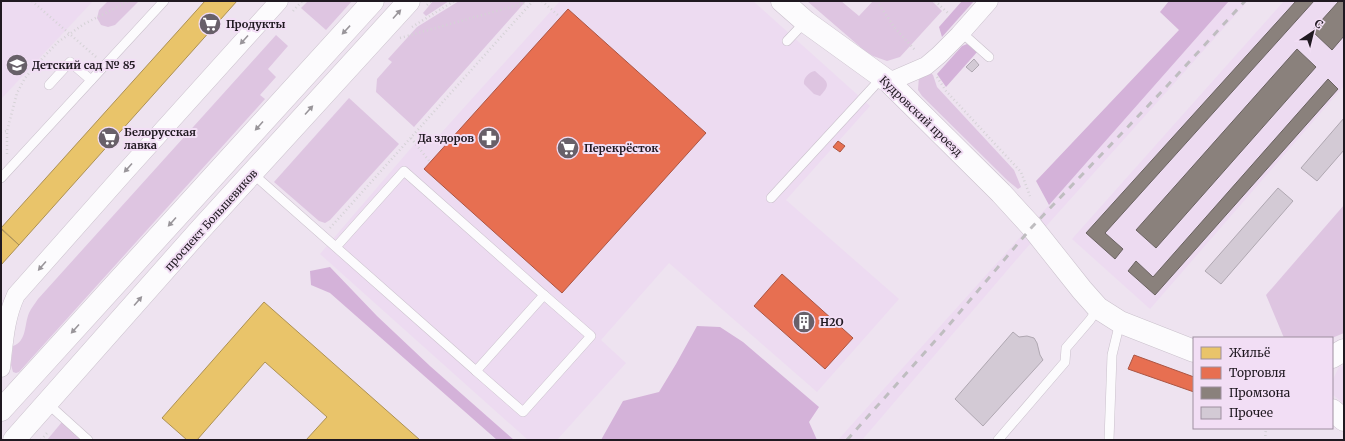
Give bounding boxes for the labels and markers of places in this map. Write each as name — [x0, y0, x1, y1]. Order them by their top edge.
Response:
supermarket icon: Продукты — [197, 11, 223, 37]
place label: Продукты — [226, 17, 286, 31]
school or university icon: Детский сад № 85 — [4, 52, 30, 78]
place label: Детский сад № 85 — [32, 58, 136, 72]
supermarket icon: Белорусская лавка — [96, 125, 122, 151]
place label: Белорусская лавка — [124, 125, 196, 152]
pharmacy icon: Да здоров — [476, 125, 502, 151]
place label: Да здоров — [418, 131, 474, 145]
supermarket icon: Перекрёсток — [555, 135, 581, 161]
place label: Перекрёсток — [584, 141, 659, 155]
building icon: H2O — [791, 309, 817, 335]
place label: H2O — [820, 315, 844, 329]

